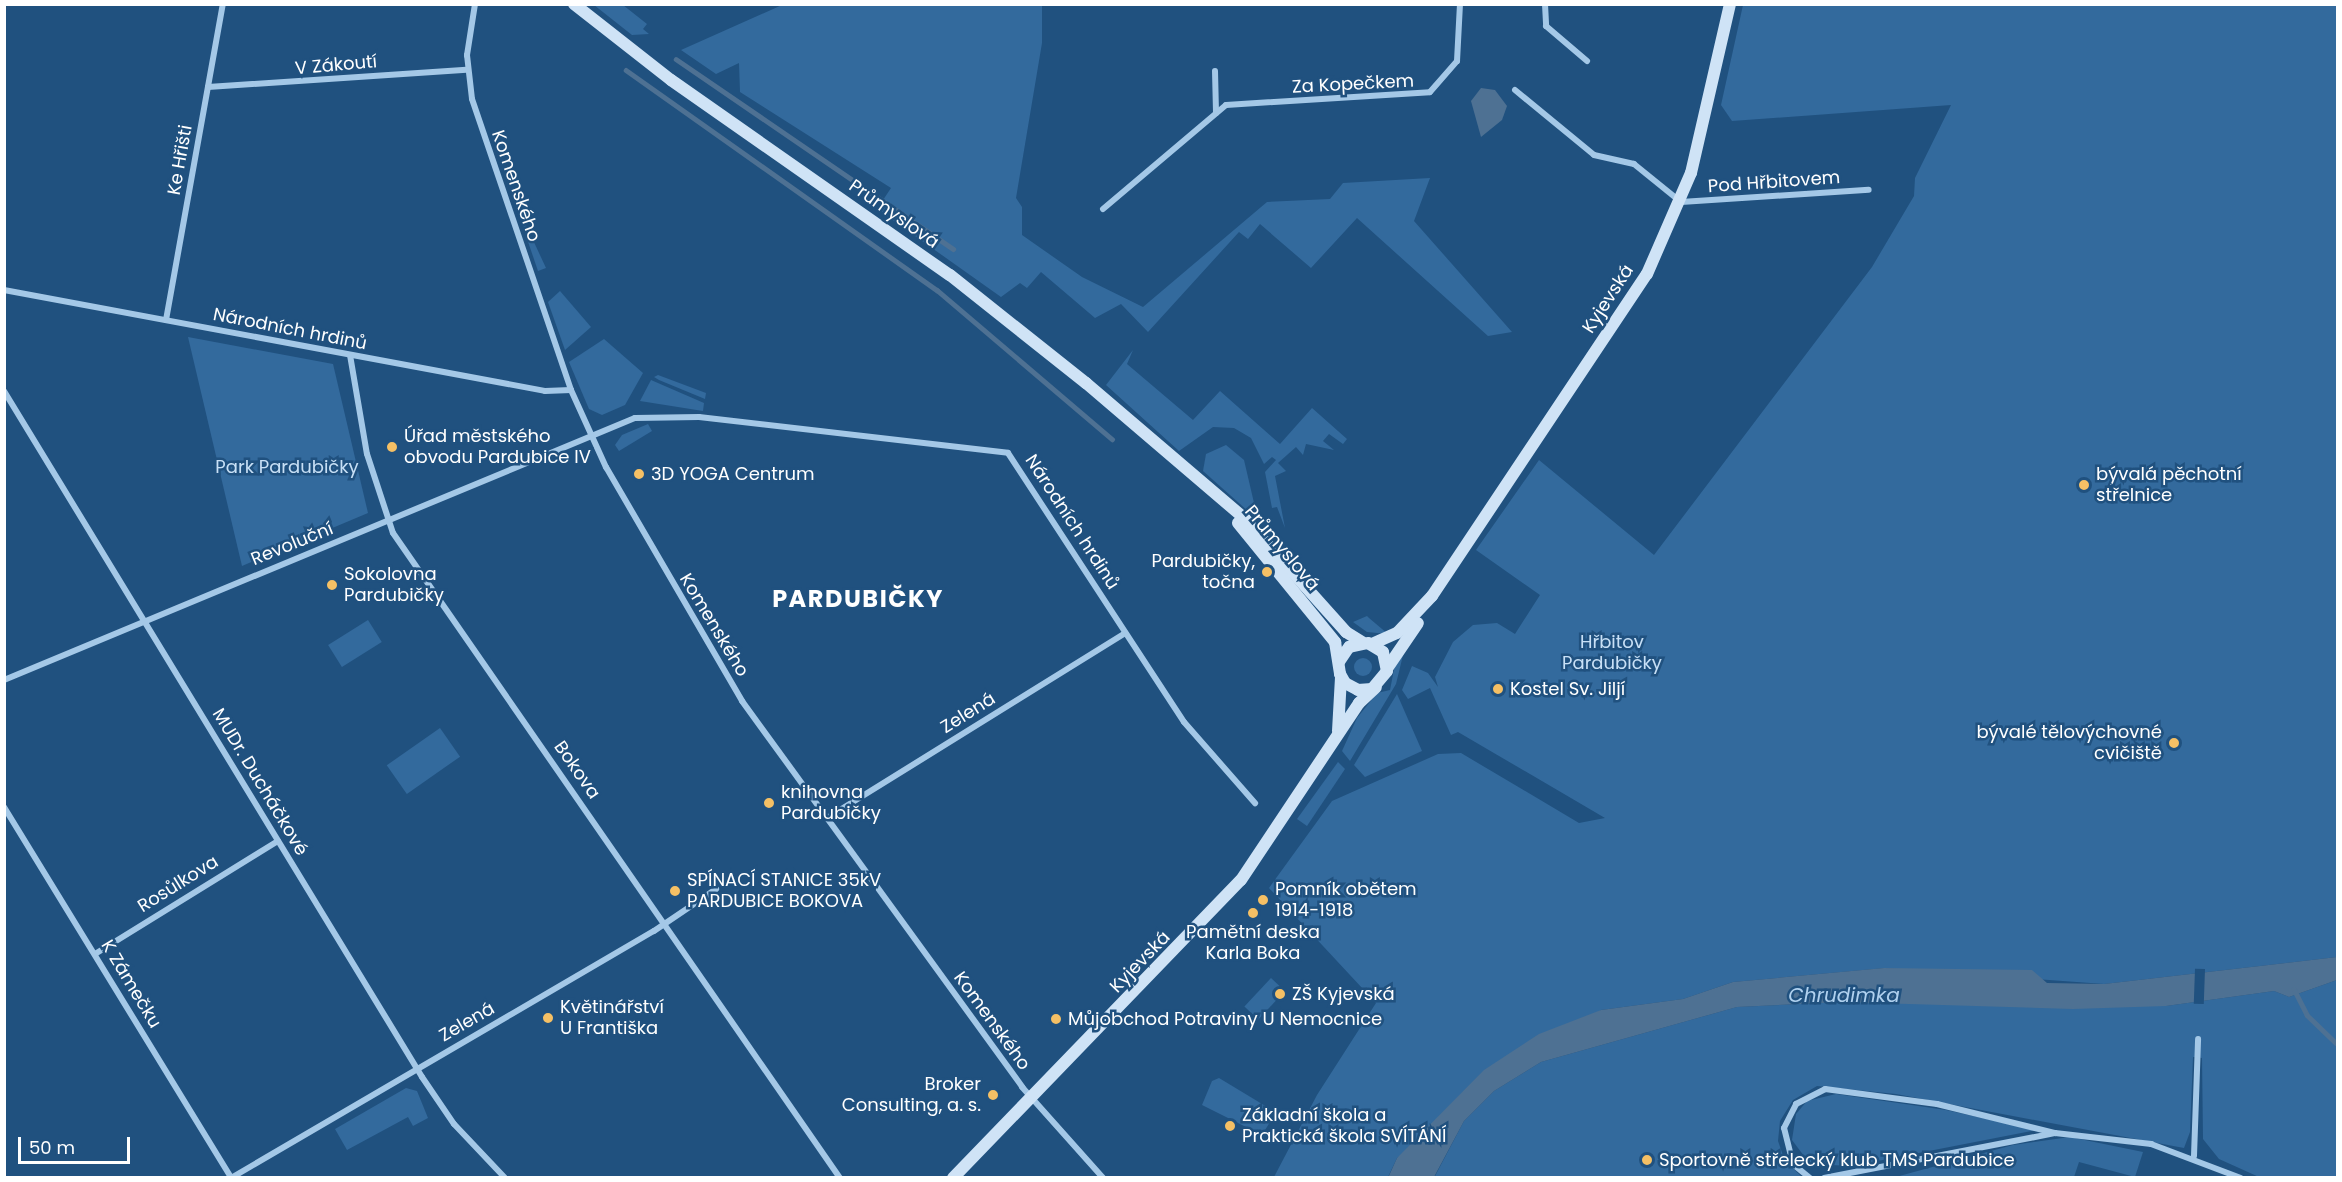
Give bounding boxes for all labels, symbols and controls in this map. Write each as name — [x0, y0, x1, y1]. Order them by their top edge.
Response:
street label: V Zákoutí — [294, 51, 378, 79]
street label: Za Kopečkem — [1291, 70, 1415, 98]
street label: Ke Hřišti — [163, 123, 197, 197]
street label: Komenského — [487, 127, 545, 245]
street label: Pod Hřbitovem — [1707, 167, 1841, 197]
street label: Průmyslová — [845, 175, 943, 253]
street label: Kyjevská — [1578, 261, 1638, 337]
street label: Národních hrdinů — [211, 303, 369, 355]
place label: Úřad městského obvodu Pardubice IV — [404, 426, 591, 468]
marker: Úřad městského obvodu Pardubice IV — [385, 440, 399, 454]
street label: Národních hrdinů — [1020, 451, 1124, 593]
park label: Park Pardubičky — [215, 456, 359, 478]
place label: 3D YOGA Centrum — [651, 463, 815, 485]
place label: bývalá pěchotní střelnice — [2096, 464, 2242, 506]
marker: 3D YOGA Centrum — [632, 467, 646, 481]
marker: bývalá pěchotní střelnice — [2077, 478, 2091, 492]
street label: Průmyslová — [1240, 501, 1324, 595]
street label: Revoluční — [248, 518, 336, 570]
place label: Pardubičky, točna — [1152, 551, 1255, 594]
place label: Sokolovna Pardubičky — [344, 564, 444, 606]
marker: Pardubičky, točna — [1260, 565, 1274, 579]
street label: Komenského — [675, 570, 753, 680]
marker: Sokolovna Pardubičky — [325, 578, 339, 592]
district label: PARDUBIČKY — [772, 585, 944, 613]
park label: Hřbitov Pardubičky — [1562, 632, 1662, 674]
place label: Kostel Sv. Jiljí — [1510, 678, 1625, 700]
marker: Kostel Sv. Jiljí — [1491, 682, 1505, 696]
street label: Zelená — [937, 688, 999, 738]
street label: MUDr. Ducháčkové — [208, 705, 312, 859]
place label: bývalé tělovýchovné cvičiště — [1976, 722, 2162, 764]
marker: bývalé tělovýchovné cvičiště — [2167, 736, 2181, 750]
street label: Bokova — [549, 737, 605, 803]
place label: knihovna Pardubičky — [781, 782, 881, 824]
marker: knihovna Pardubičky — [762, 796, 776, 810]
street label: Rosůlkova — [134, 851, 222, 917]
place label: SPÍNACÍ STANICE 35kV PARDUBICE BOKOVA — [687, 870, 881, 912]
place label: Pomník obětem 1914-1918 — [1275, 879, 1417, 922]
marker: SPÍNACÍ STANICE 35kV PARDUBICE BOKOVA — [668, 884, 682, 898]
marker: Pomník obětem 1914-1918 — [1256, 893, 1270, 907]
marker: Pamětní deska Karla Boka — [1246, 906, 1260, 920]
place label: Pamětní deska Karla Boka — [1186, 922, 1320, 964]
street label: Kyjevská — [1105, 927, 1175, 997]
street label: K Zámečku — [96, 936, 166, 1032]
street label: Komenského — [949, 968, 1035, 1074]
place label: ZŠ Kyjevská — [1292, 983, 1395, 1005]
water label: Chrudimka — [1788, 983, 1900, 1007]
marker: ZŠ Kyjevská — [1273, 987, 1287, 1001]
place label: Květinářství U Františka — [560, 997, 664, 1040]
street label: Zelená — [436, 998, 498, 1046]
place label: Můjobchod Potraviny U Nemocnice — [1068, 1008, 1382, 1030]
marker: Květinářství U Františka — [541, 1011, 555, 1025]
marker: Můjobchod Potraviny U Nemocnice — [1049, 1012, 1063, 1026]
place label: Broker Consulting, a. s. — [842, 1074, 981, 1116]
marker: Broker Consulting, a. s. — [986, 1088, 1000, 1102]
place label: Základní škola a Praktická škola SVÍTÁNÍ — [1242, 1105, 1446, 1148]
marker: Základní škola a Praktická škola SVÍTÁNÍ — [1223, 1119, 1237, 1133]
scale bar — [21, 1125, 134, 1163]
text: 50 m — [29, 1135, 75, 1160]
place label: Sportovně střelecký klub TMS Pardubice — [1659, 1149, 2015, 1171]
marker: Sportovně střelecký klub TMS Pardubice — [1640, 1153, 1654, 1167]

